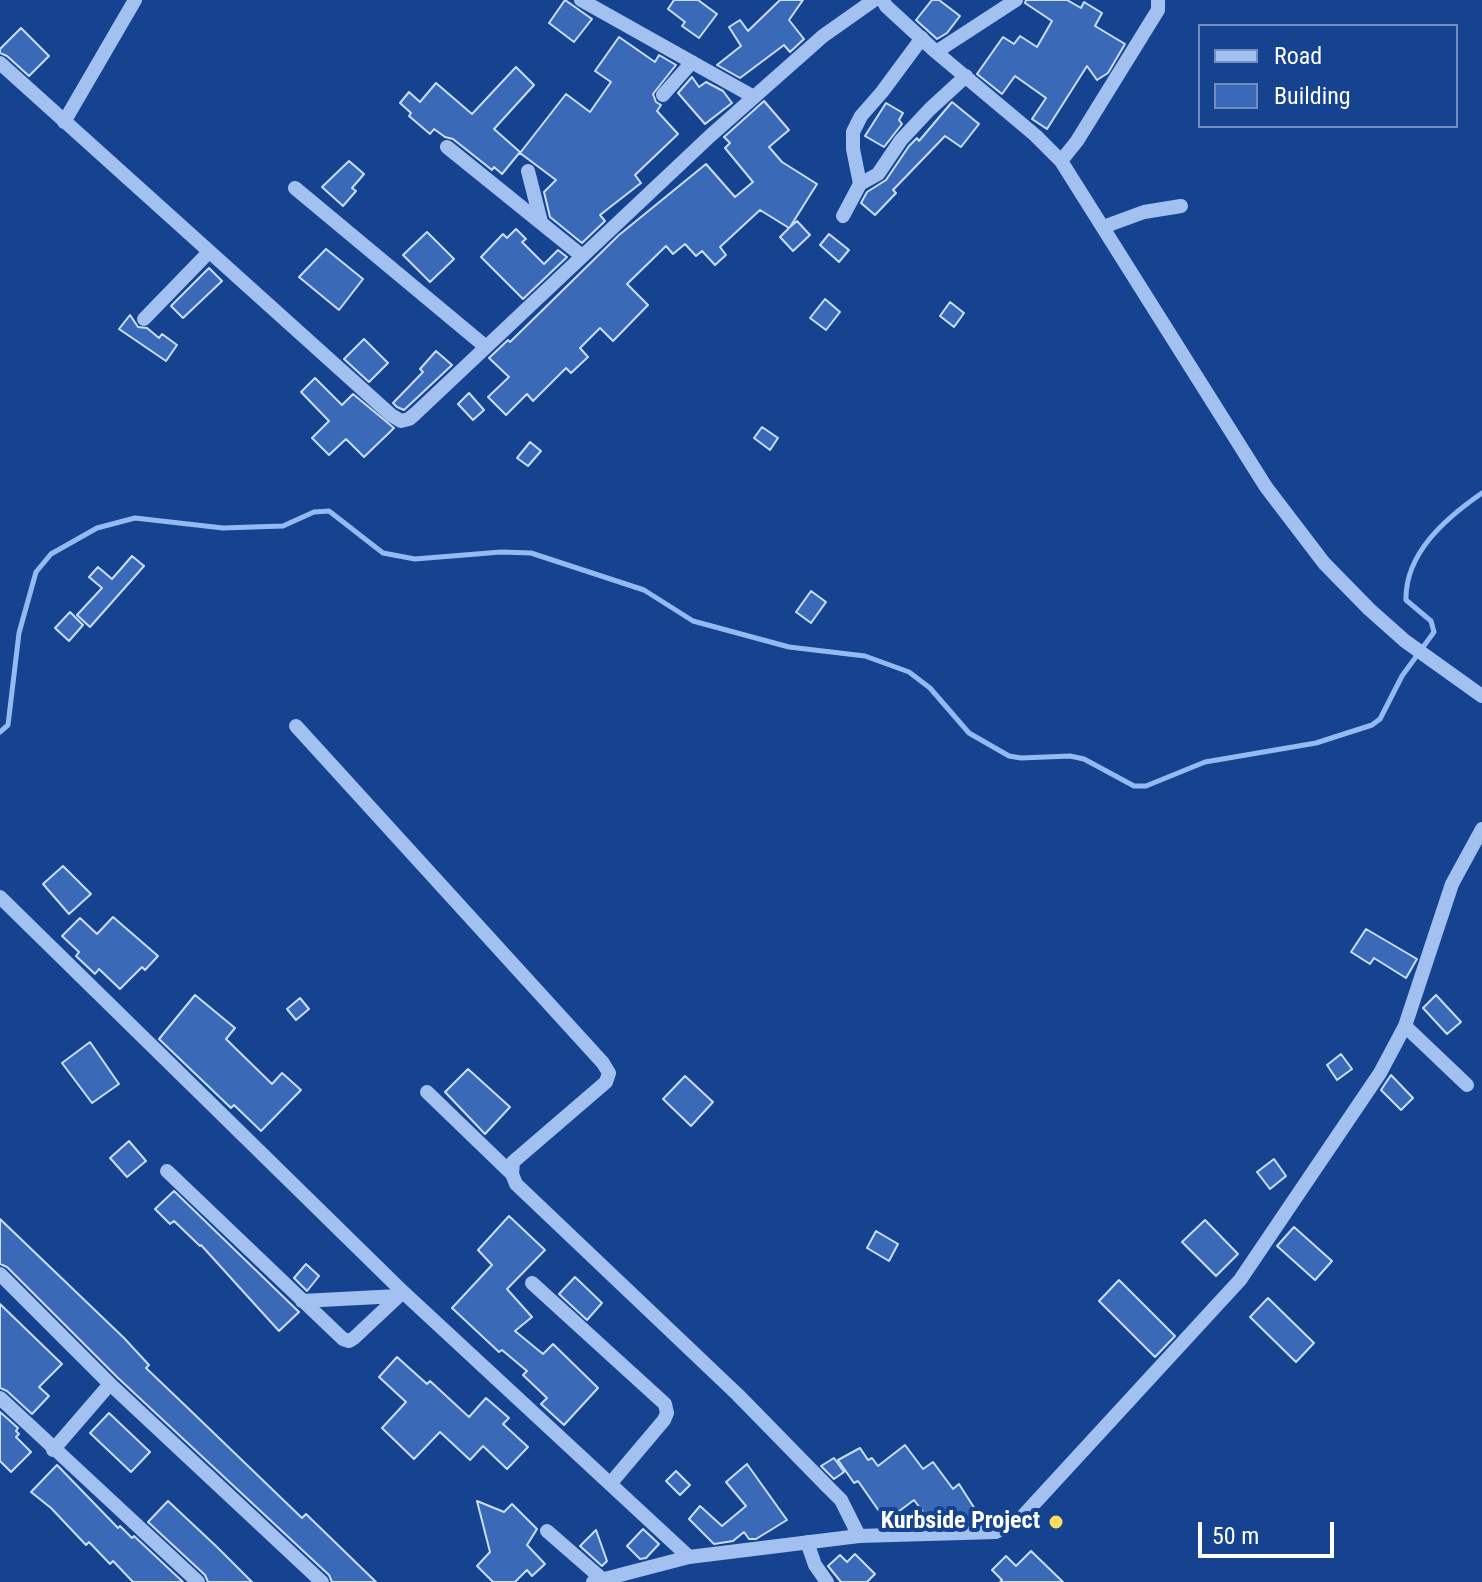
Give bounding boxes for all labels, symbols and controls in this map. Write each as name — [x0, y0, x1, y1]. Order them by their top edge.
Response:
legend — [1198, 24, 1458, 128]
text: Road — [1274, 42, 1322, 70]
text: Building — [1274, 82, 1351, 110]
scale bar — [1202, 1506, 1338, 1556]
place label: Kurbside Project — [881, 1508, 1040, 1536]
marker: Kurbside Project — [1047, 1513, 1065, 1531]
text: 50 m — [1212, 1522, 1259, 1550]

